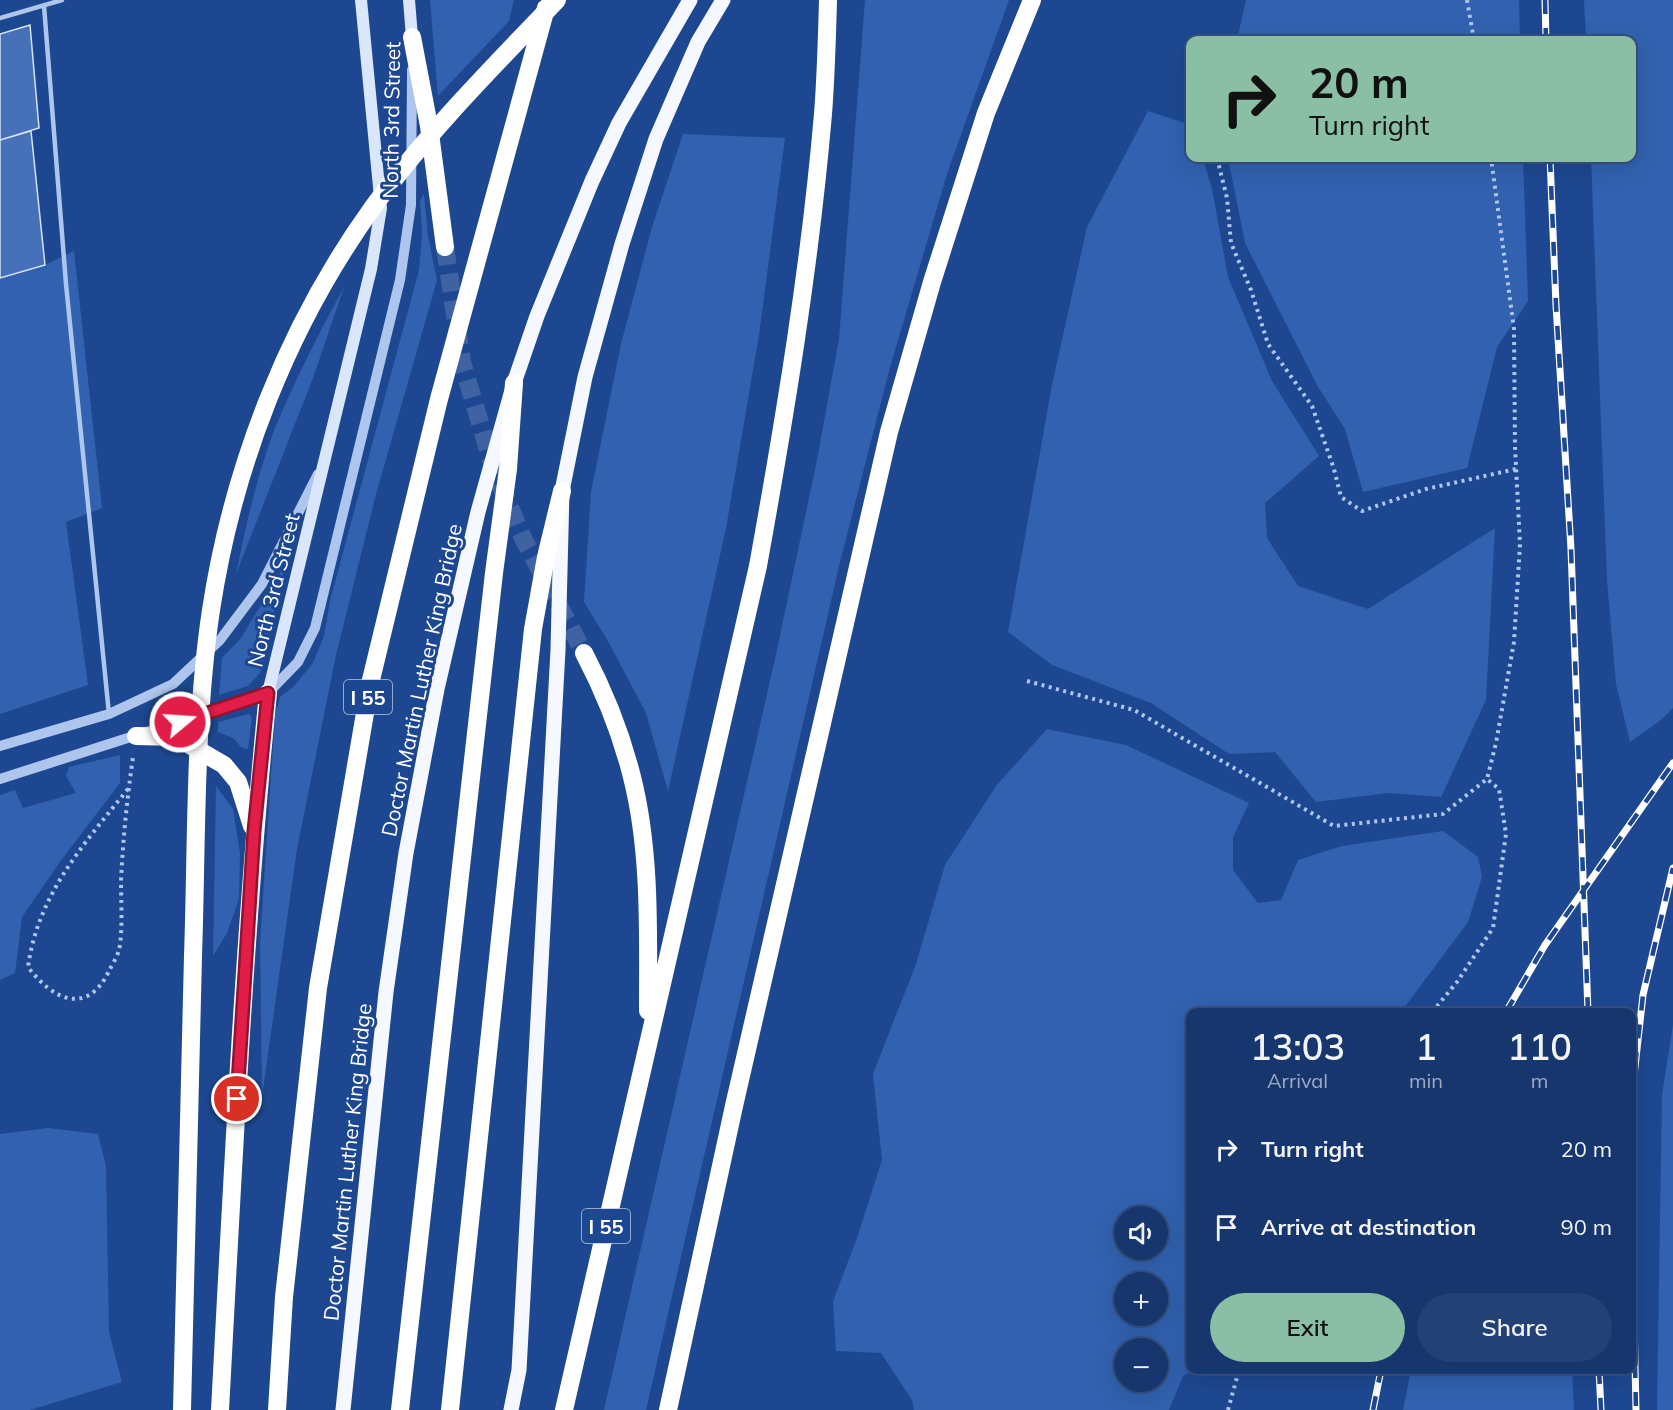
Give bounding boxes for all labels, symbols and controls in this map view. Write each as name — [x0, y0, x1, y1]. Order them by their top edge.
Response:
street label: North 3rd Street — [377, 41, 405, 199]
text: 20 m — [1309, 56, 1409, 109]
icon: right — [1210, 60, 1288, 138]
text: Turn right — [1309, 108, 1429, 142]
street label: North 3rd Street — [241, 511, 305, 669]
street label: Doctor Martin Luther King Bridge — [375, 521, 467, 839]
road number: I 55 — [344, 680, 392, 714]
position arrow — [148, 690, 212, 754]
street label: Doctor Martin Luther King Bridge — [317, 1002, 377, 1322]
text: 13:03 — [1250, 1024, 1345, 1069]
text: 1 — [1415, 1024, 1437, 1069]
text: 110 — [1507, 1024, 1572, 1069]
text: Arrival — [1267, 1068, 1328, 1093]
text: min — [1409, 1068, 1443, 1093]
text: m — [1531, 1068, 1548, 1093]
pin — [211, 1073, 262, 1124]
icon: arrive — [220, 1082, 253, 1115]
icon: right — [1210, 1133, 1243, 1166]
text: Turn right — [1261, 1135, 1364, 1163]
text: 20 m — [1561, 1135, 1612, 1163]
map controls — [1114, 1206, 1168, 1392]
button: sound — [1114, 1206, 1168, 1260]
road number: I 55 — [582, 1209, 630, 1243]
icon: arrive — [1210, 1211, 1243, 1244]
text: Arrive at destination — [1261, 1213, 1476, 1241]
text: 90 m — [1561, 1213, 1612, 1241]
button: + — [1114, 1272, 1168, 1326]
button: Exit — [1210, 1293, 1405, 1362]
button: Share — [1417, 1293, 1612, 1362]
button: − — [1114, 1338, 1168, 1392]

